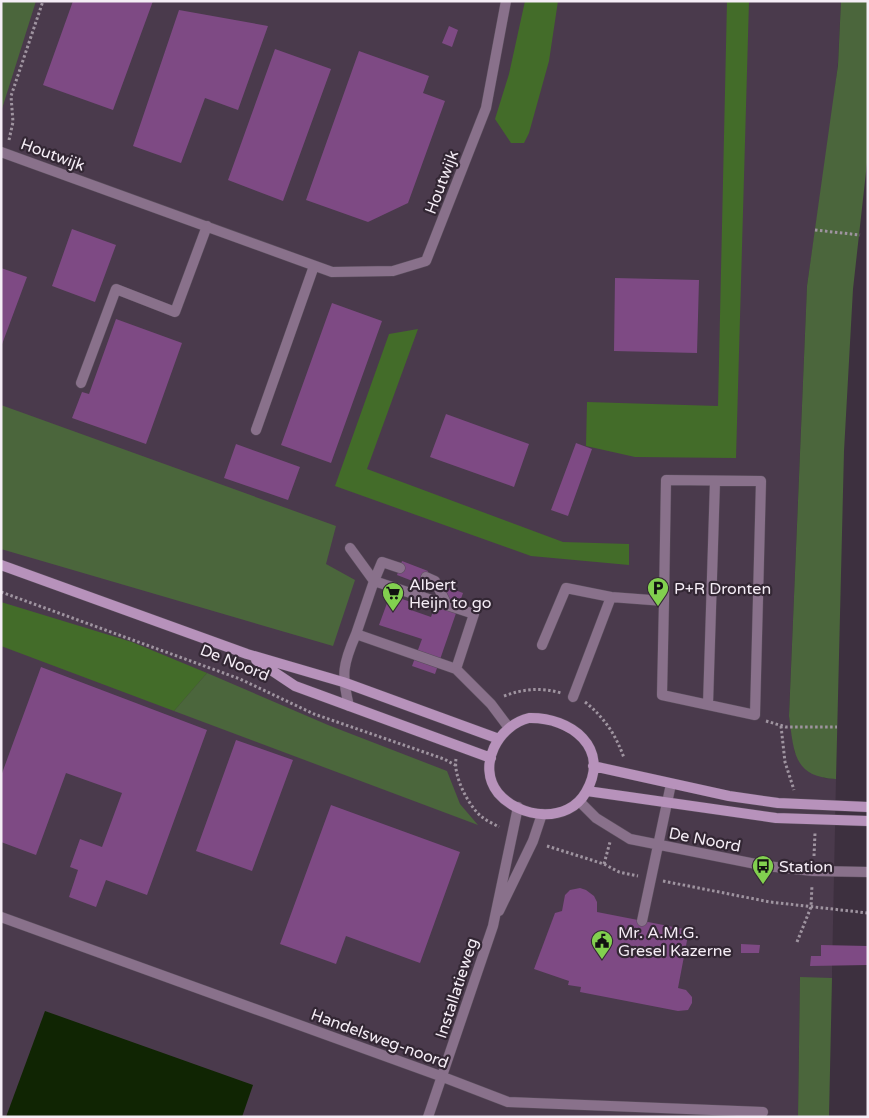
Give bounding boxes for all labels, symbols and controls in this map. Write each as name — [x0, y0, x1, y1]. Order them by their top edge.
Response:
street label: Houtwijk — [18, 134, 88, 176]
street label: Houtwijk — [421, 147, 463, 217]
place label: Albert Heijn to go — [409, 575, 492, 613]
parking icon: P+R Dronten — [646, 576, 670, 607]
place label: P+R Dronten — [674, 579, 771, 599]
supermarket icon: Albert Heijn to go — [381, 581, 405, 612]
street label: De Noord — [197, 640, 272, 686]
street label: De Noord — [667, 823, 743, 857]
bus stop icon: Station — [751, 854, 775, 885]
place label: Station — [779, 857, 833, 877]
place label: Mr. A.M.G. Gresel Kazerne — [618, 923, 732, 961]
public building icon: Mr. A.M.G. Gresel Kazerne — [590, 929, 614, 960]
street label: Installatieweg — [431, 936, 483, 1041]
street label: Handelsweg-noord — [308, 1005, 451, 1073]

